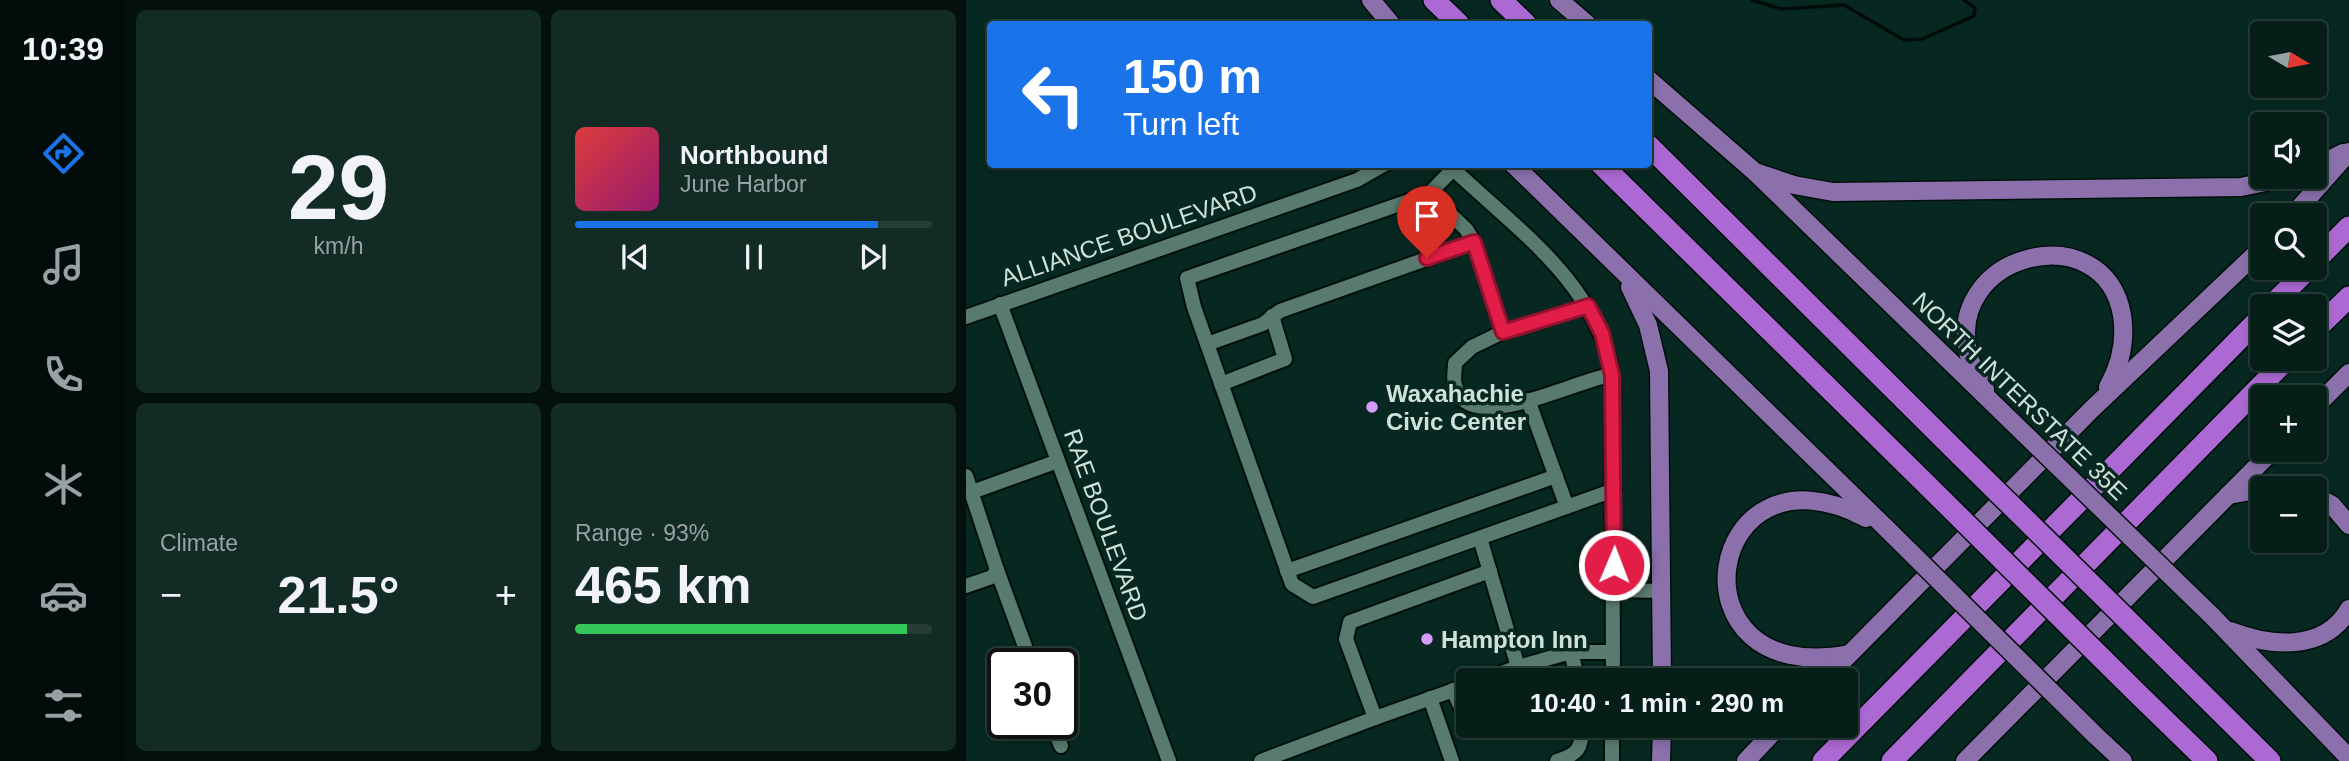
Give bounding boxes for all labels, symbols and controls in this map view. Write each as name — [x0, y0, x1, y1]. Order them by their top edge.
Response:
north arrow — [2250, 21, 2328, 98]
map controls — [2250, 21, 2327, 553]
text: 10:39 — [22, 31, 104, 67]
icon: left — [1008, 49, 1099, 140]
text: 150 m — [1123, 49, 1262, 103]
text: Turn left — [1123, 106, 1239, 142]
button: sound — [2250, 112, 2327, 189]
icon: directions — [39, 129, 88, 178]
text: 29 — [288, 137, 389, 238]
text: Northbound — [680, 140, 829, 170]
text: June Harbor — [680, 171, 807, 197]
street label: ALLIANCE BOULEVARD — [997, 178, 1261, 292]
pin — [1397, 186, 1457, 258]
icon: arrive — [1408, 197, 1446, 235]
button: search — [2250, 203, 2327, 280]
text: km/h — [314, 233, 363, 259]
icon: previous — [616, 238, 654, 276]
icon: pause — [735, 238, 773, 276]
icon: next — [854, 238, 892, 276]
icon: music — [39, 240, 88, 289]
street label: NORTH INTERSTATE 35E — [1907, 287, 2133, 505]
button: layers — [2250, 294, 2327, 371]
icon: phone — [39, 350, 88, 399]
place label: Waxahachie Civic Center — [1386, 380, 1526, 435]
button: + — [2250, 385, 2327, 462]
marker: Waxahachie Civic Center — [1364, 399, 1380, 415]
street label: RAE BOULEVARD — [1059, 425, 1153, 625]
icon: climate — [39, 460, 88, 509]
button: − — [2250, 476, 2327, 553]
text: Range · 93% — [575, 520, 709, 546]
position arrow — [1577, 528, 1651, 602]
text: Climate — [160, 530, 238, 556]
text: 465 km — [575, 556, 751, 614]
text: 21.5° — [277, 566, 400, 624]
icon: car — [39, 571, 88, 620]
text: − — [160, 574, 182, 616]
text: + — [495, 574, 517, 616]
place label: Hampton Inn — [1441, 626, 1588, 653]
marker: Hampton Inn — [1419, 631, 1435, 647]
speed limit sign: 30 — [987, 648, 1078, 739]
icon: filters — [39, 681, 88, 730]
text: 10:40 · 1 min · 290 m — [1530, 688, 1784, 718]

